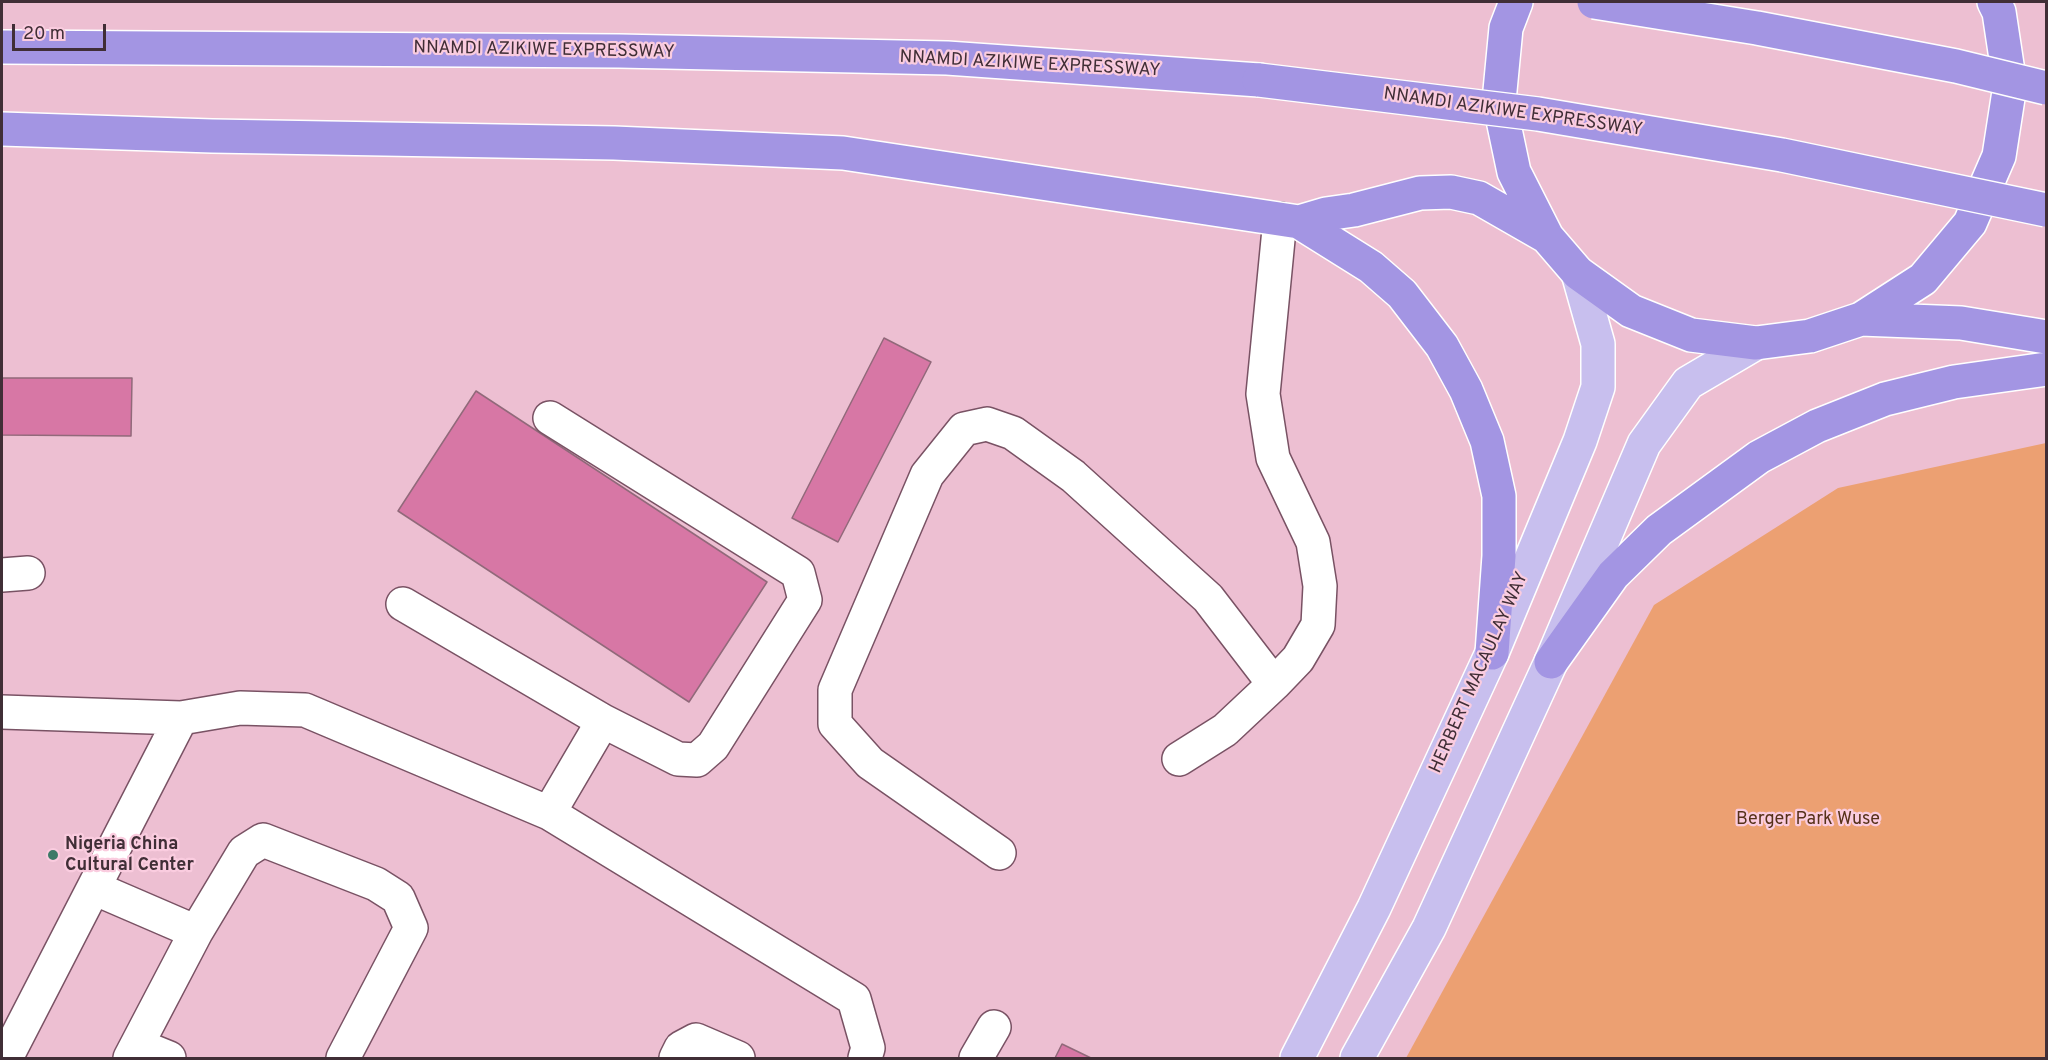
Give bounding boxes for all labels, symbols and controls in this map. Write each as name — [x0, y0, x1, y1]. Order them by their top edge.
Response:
scale bar — [15, 12, 110, 50]
text: 20 m — [23, 23, 65, 46]
street label: NNAMDI AZIKIWE EXPRESSWAY — [413, 38, 675, 64]
street label: NNAMDI AZIKIWE EXPRESSWAY — [899, 47, 1161, 83]
street label: NNAMDI AZIKIWE EXPRESSWAY — [1382, 84, 1644, 142]
street label: HERBERT MACAULAY WAY — [1426, 569, 1534, 777]
park label: Berger Park Wuse — [1736, 809, 1880, 831]
place label: Nigeria China Cultural Center — [65, 834, 194, 876]
marker: Nigeria China Cultural Center — [46, 848, 60, 862]

